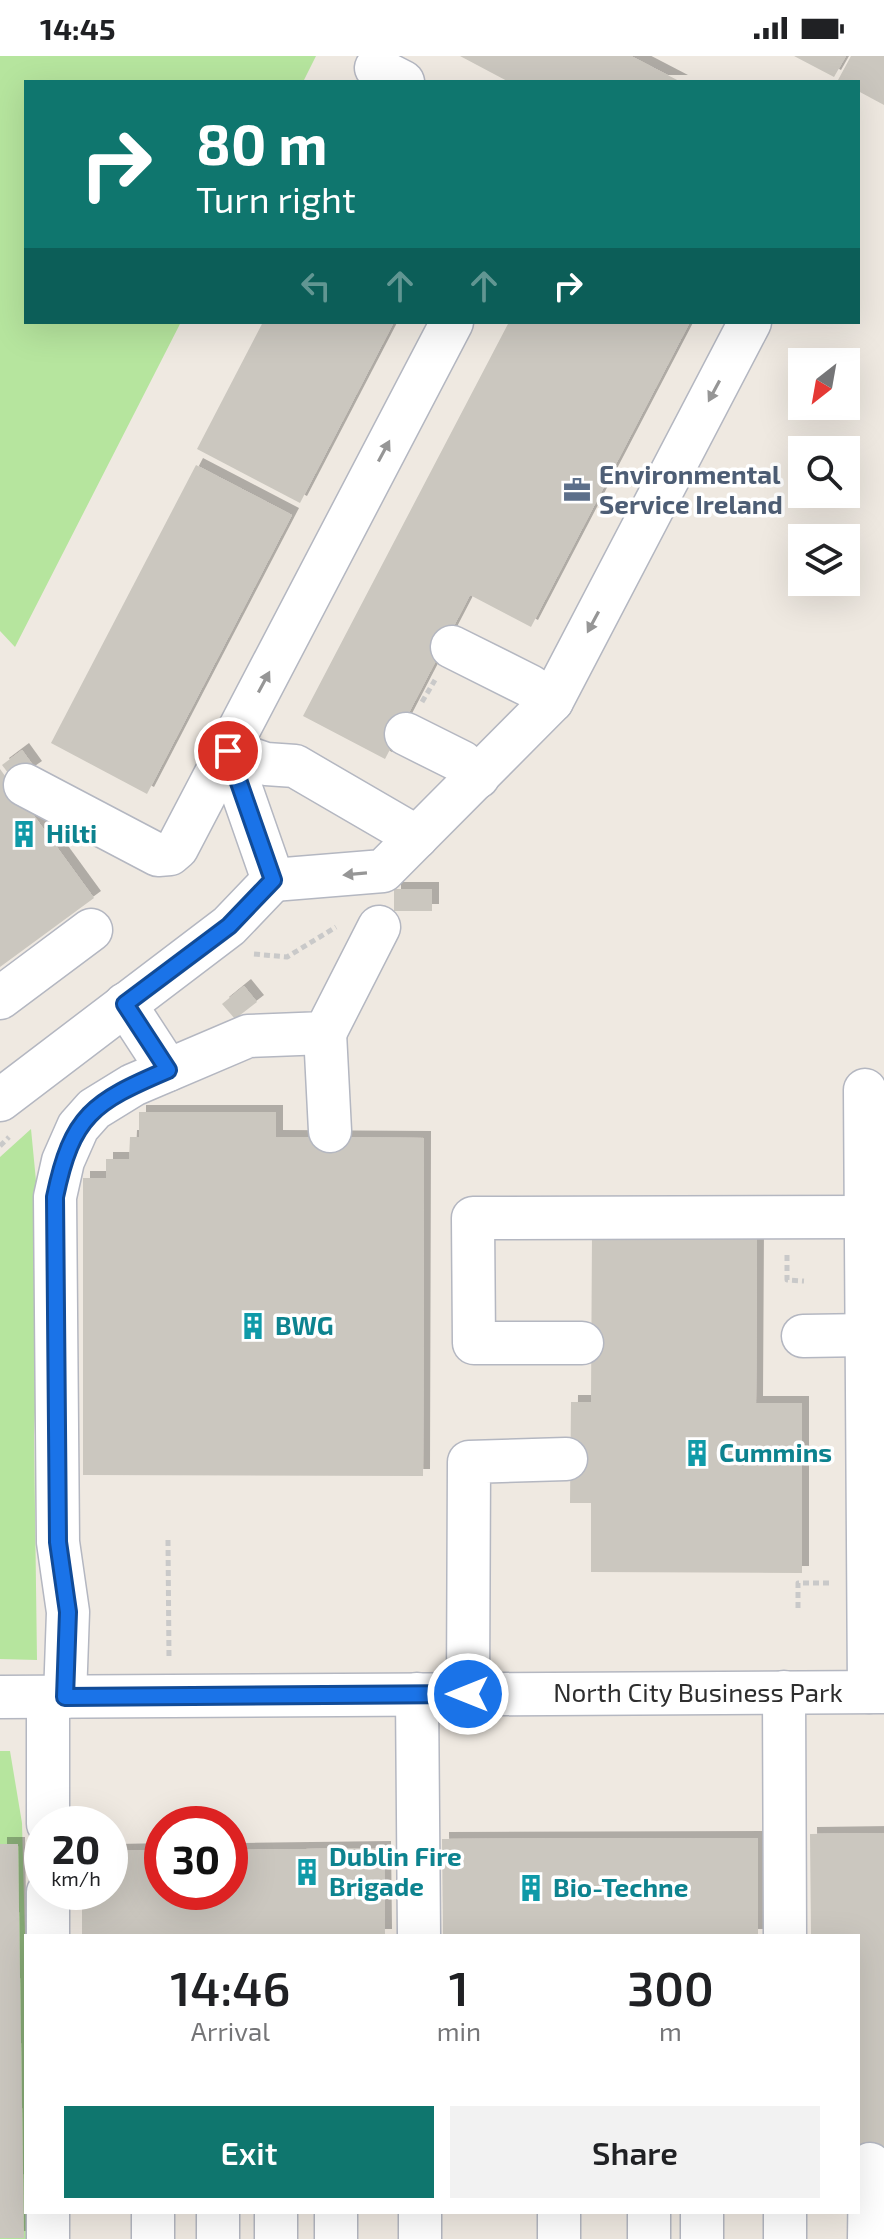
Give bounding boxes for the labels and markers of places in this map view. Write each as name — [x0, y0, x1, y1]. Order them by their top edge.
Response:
place label: Environmental Service Ireland — [599, 458, 783, 519]
office icon: Environmental Service Ireland — [562, 475, 592, 505]
pin — [194, 717, 262, 785]
place label: Hilti — [46, 817, 97, 848]
building icon: Hilti — [9, 819, 39, 849]
place label: BWG — [275, 1309, 334, 1340]
building icon: BWG — [238, 1311, 268, 1341]
place label: Cummins — [719, 1436, 832, 1467]
building icon: Cummins — [682, 1438, 712, 1468]
place label: Dublin Fire Brigade — [329, 1840, 462, 1901]
building icon: Dublin Fire Brigade — [292, 1857, 322, 1887]
place label: Bio-Techne — [553, 1871, 688, 1902]
building icon: Bio-Techne — [516, 1873, 546, 1903]

